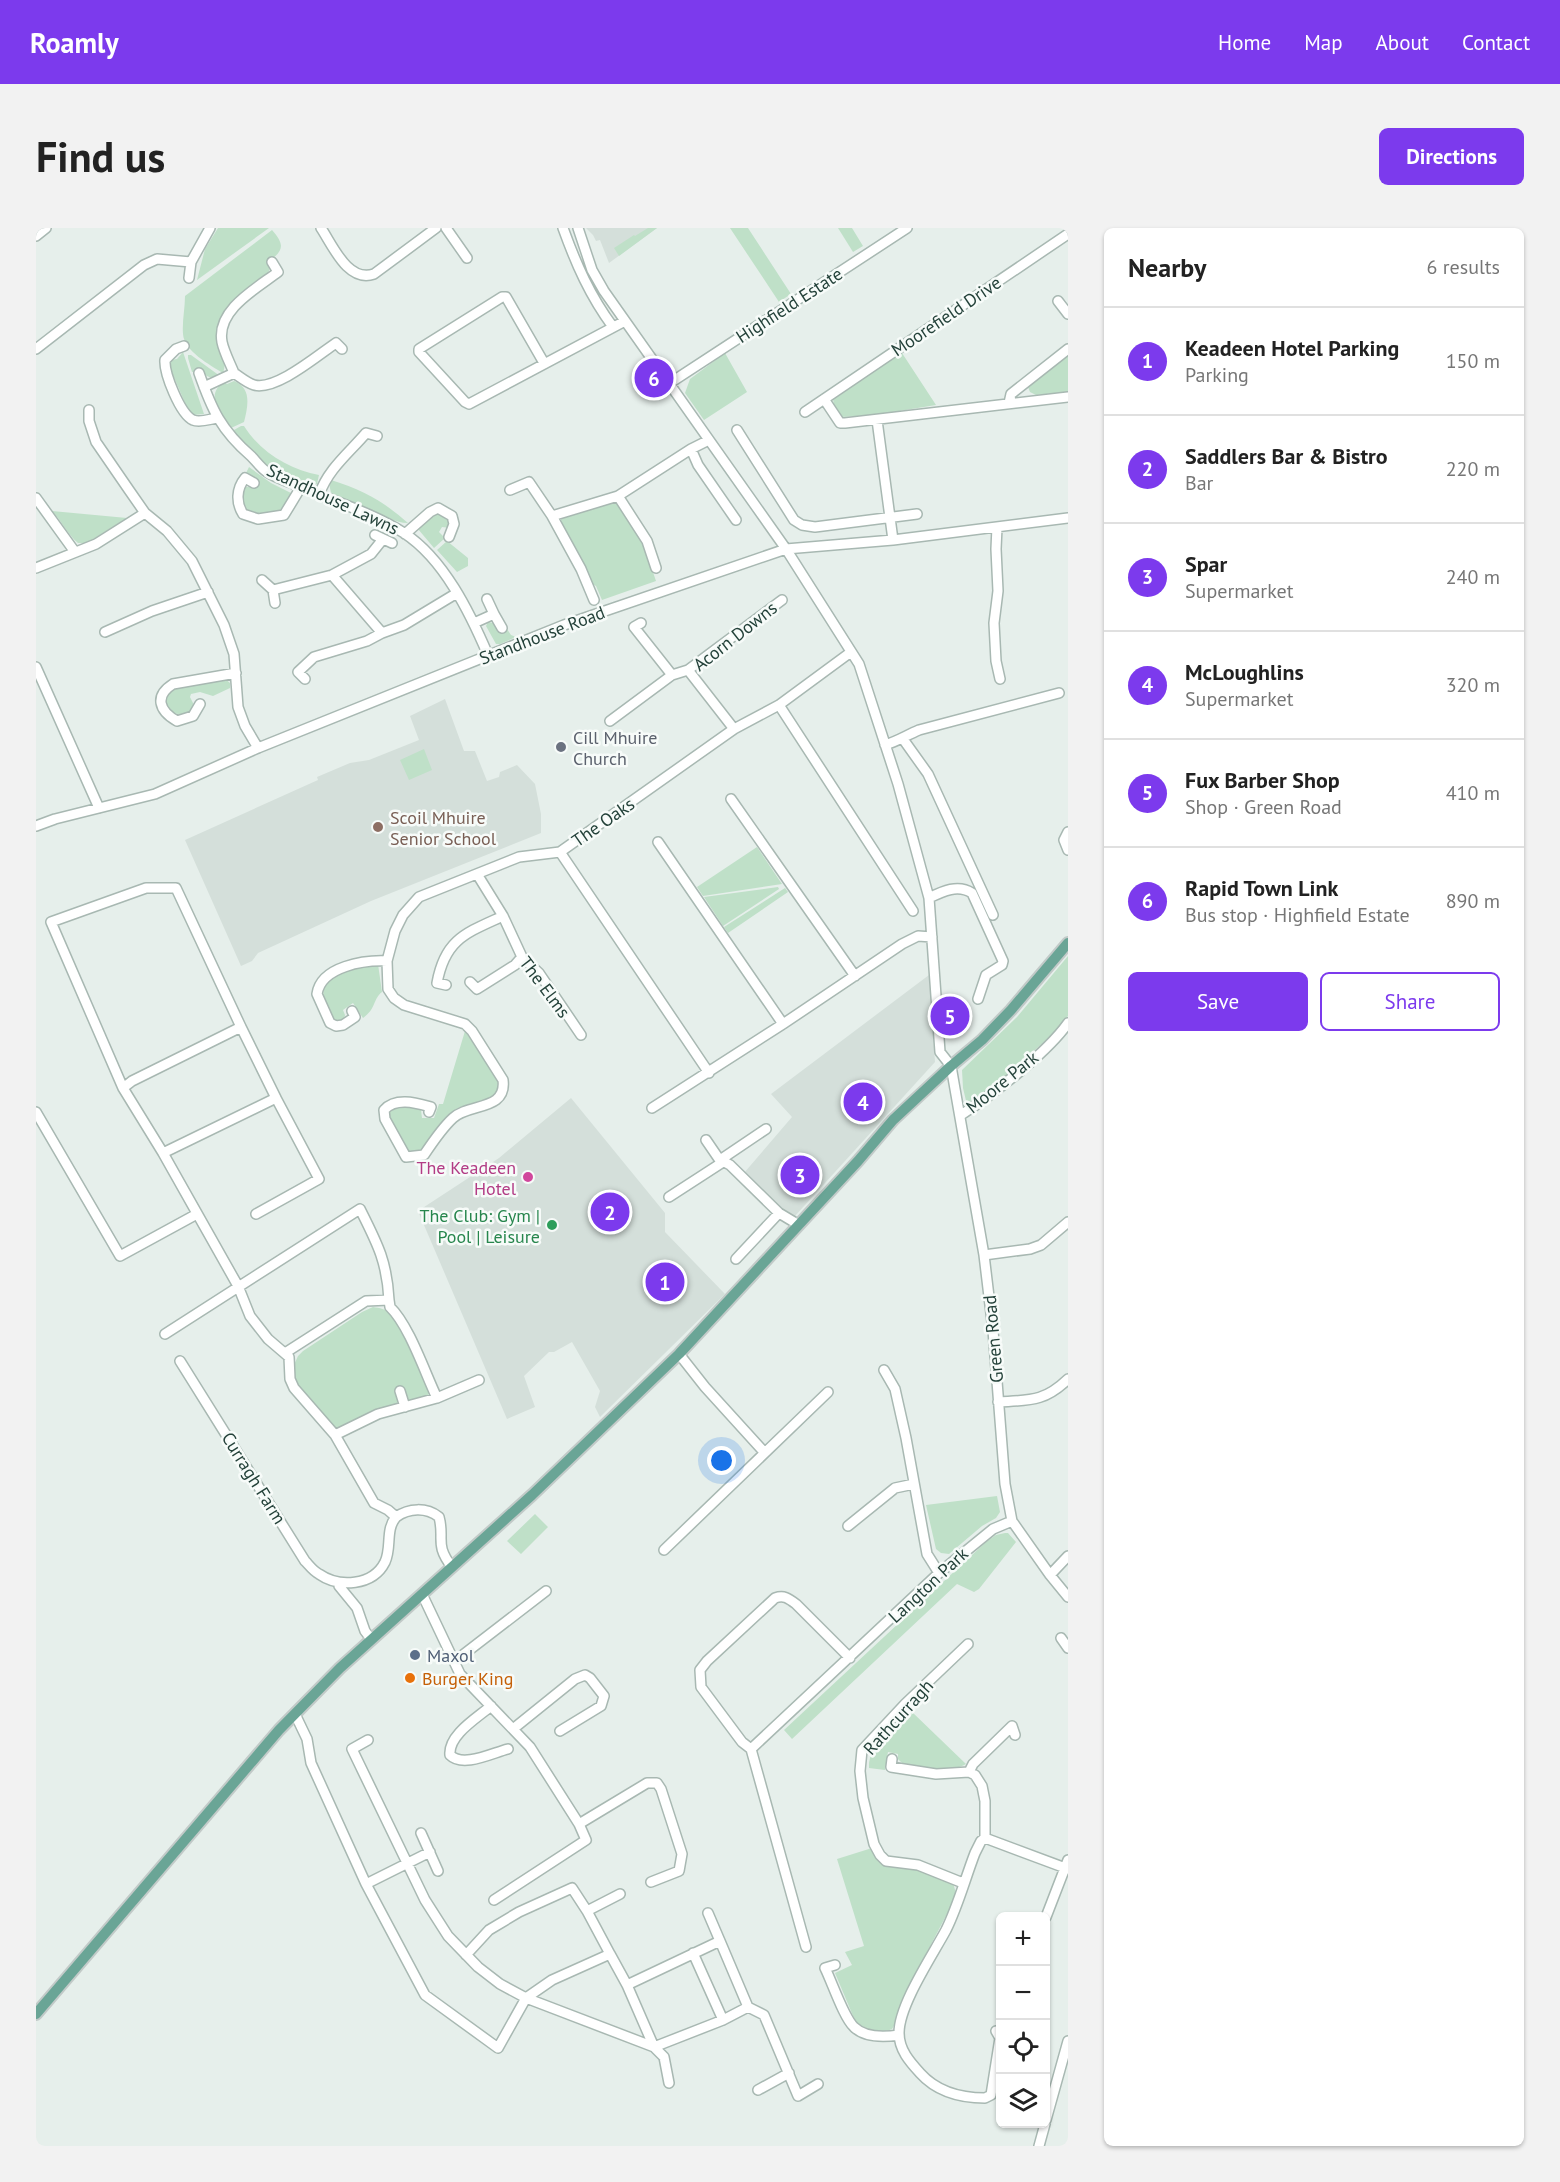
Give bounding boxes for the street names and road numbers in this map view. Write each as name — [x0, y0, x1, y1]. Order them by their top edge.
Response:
street label: Highfield Estate — [731, 262, 847, 348]
street label: Moorefield Drive — [887, 271, 1005, 361]
street label: Standhouse Lawns — [263, 458, 403, 540]
street label: Acorn Downs — [688, 596, 782, 676]
street label: Standhouse Road — [476, 600, 608, 670]
street label: The Oaks — [567, 792, 639, 852]
street label: The Elms — [514, 952, 576, 1022]
street label: Moore Park — [961, 1046, 1043, 1118]
street label: Green Road — [978, 1294, 1008, 1384]
street label: Curragh Farm — [217, 1428, 291, 1528]
street label: Langton Park — [883, 1542, 973, 1628]
street label: Rathcurragh — [858, 1674, 938, 1760]

